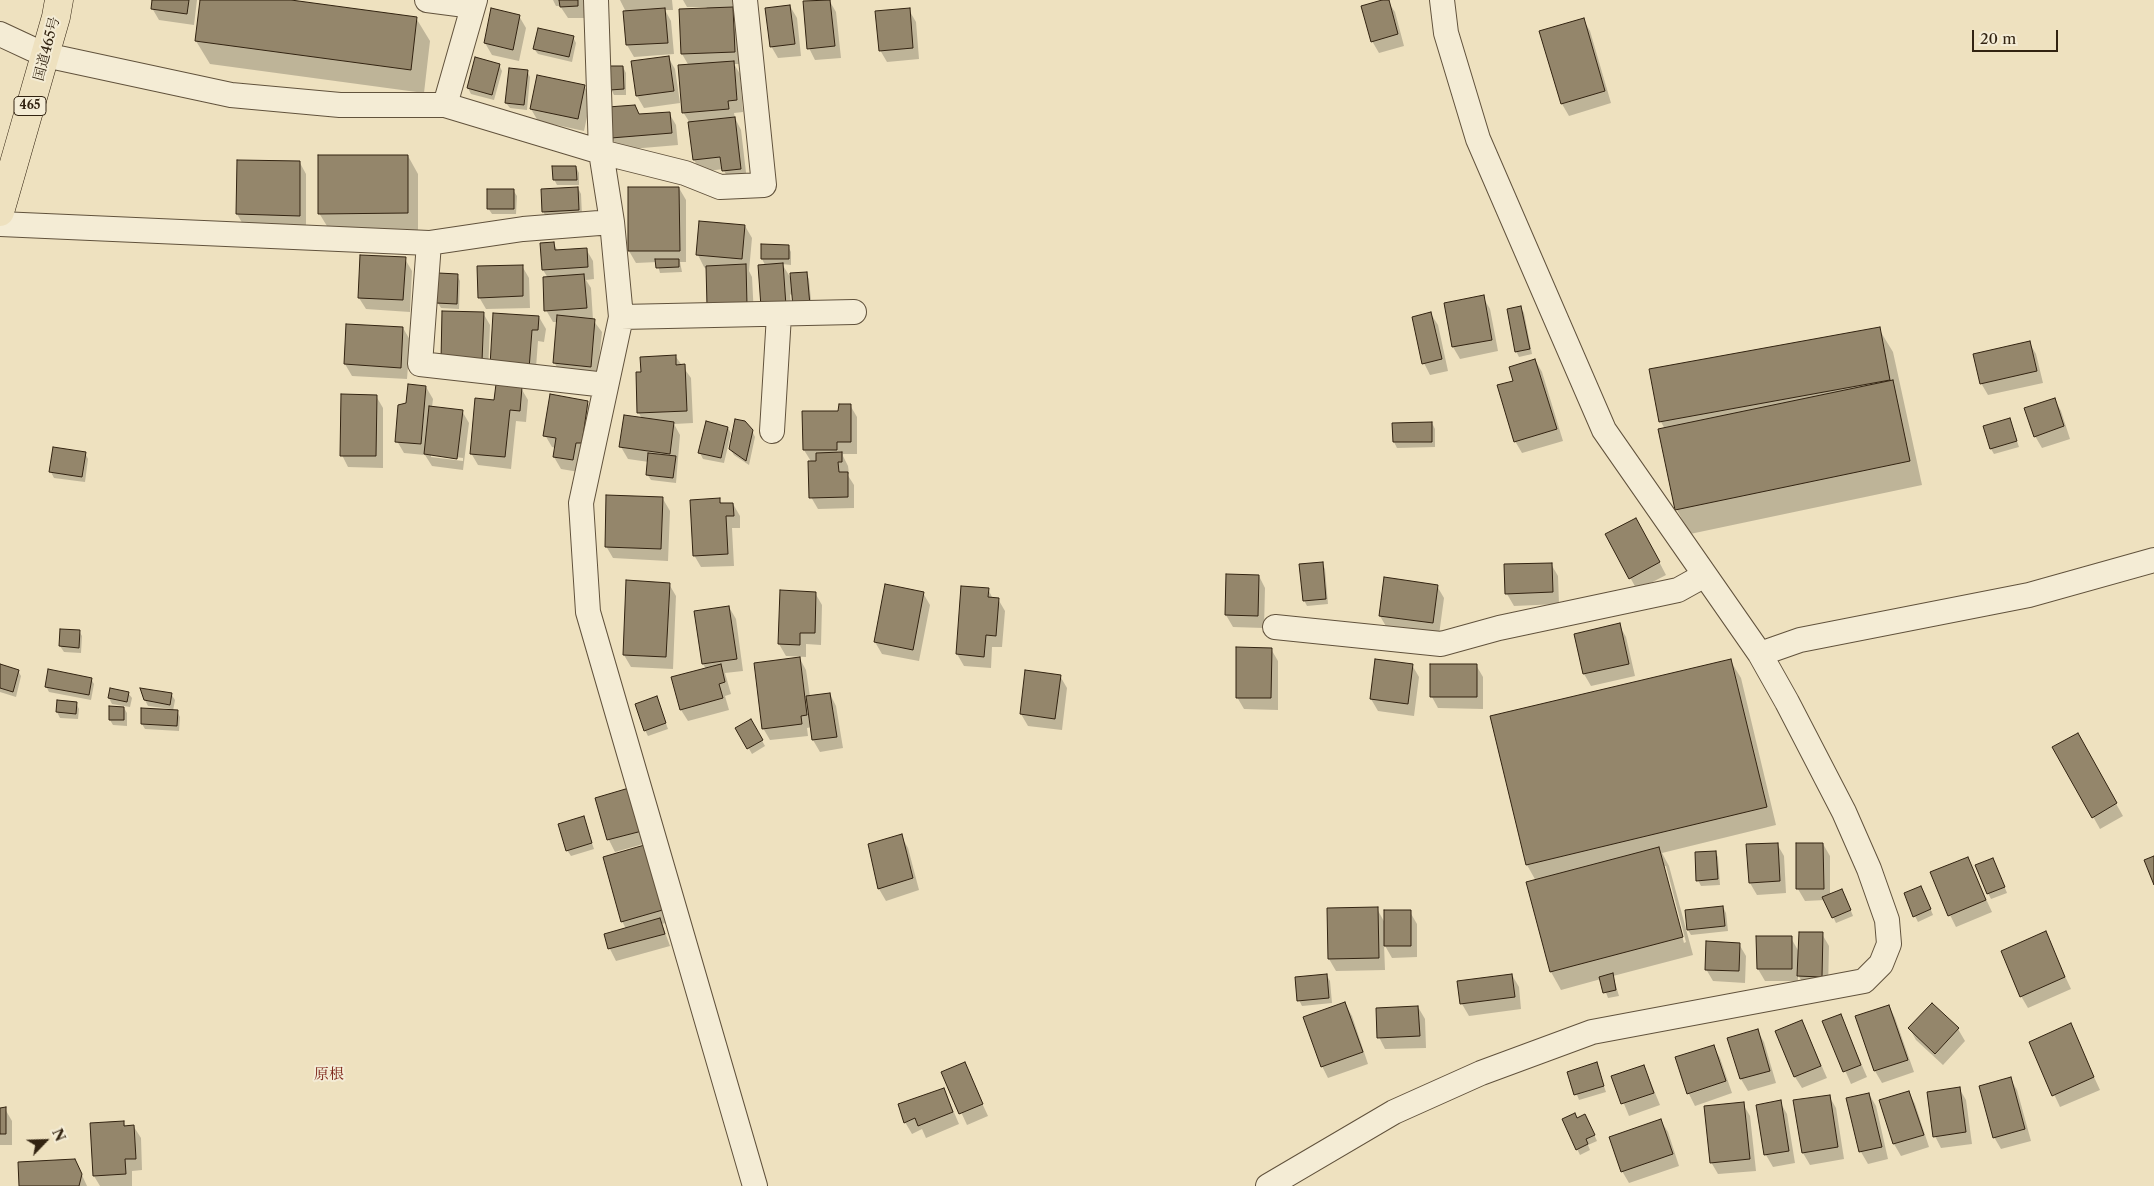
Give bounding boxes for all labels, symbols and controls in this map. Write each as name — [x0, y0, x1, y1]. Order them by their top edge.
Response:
street label: 国道465号 — [30, 15, 64, 83]
scale bar — [1974, 20, 2060, 52]
text: 20 m — [1980, 29, 2016, 48]
road number: 465 — [14, 96, 46, 115]
district label: 原根 — [314, 1066, 344, 1084]
north arrow — [20, 1116, 70, 1166]
text: N — [48, 1126, 69, 1144]

